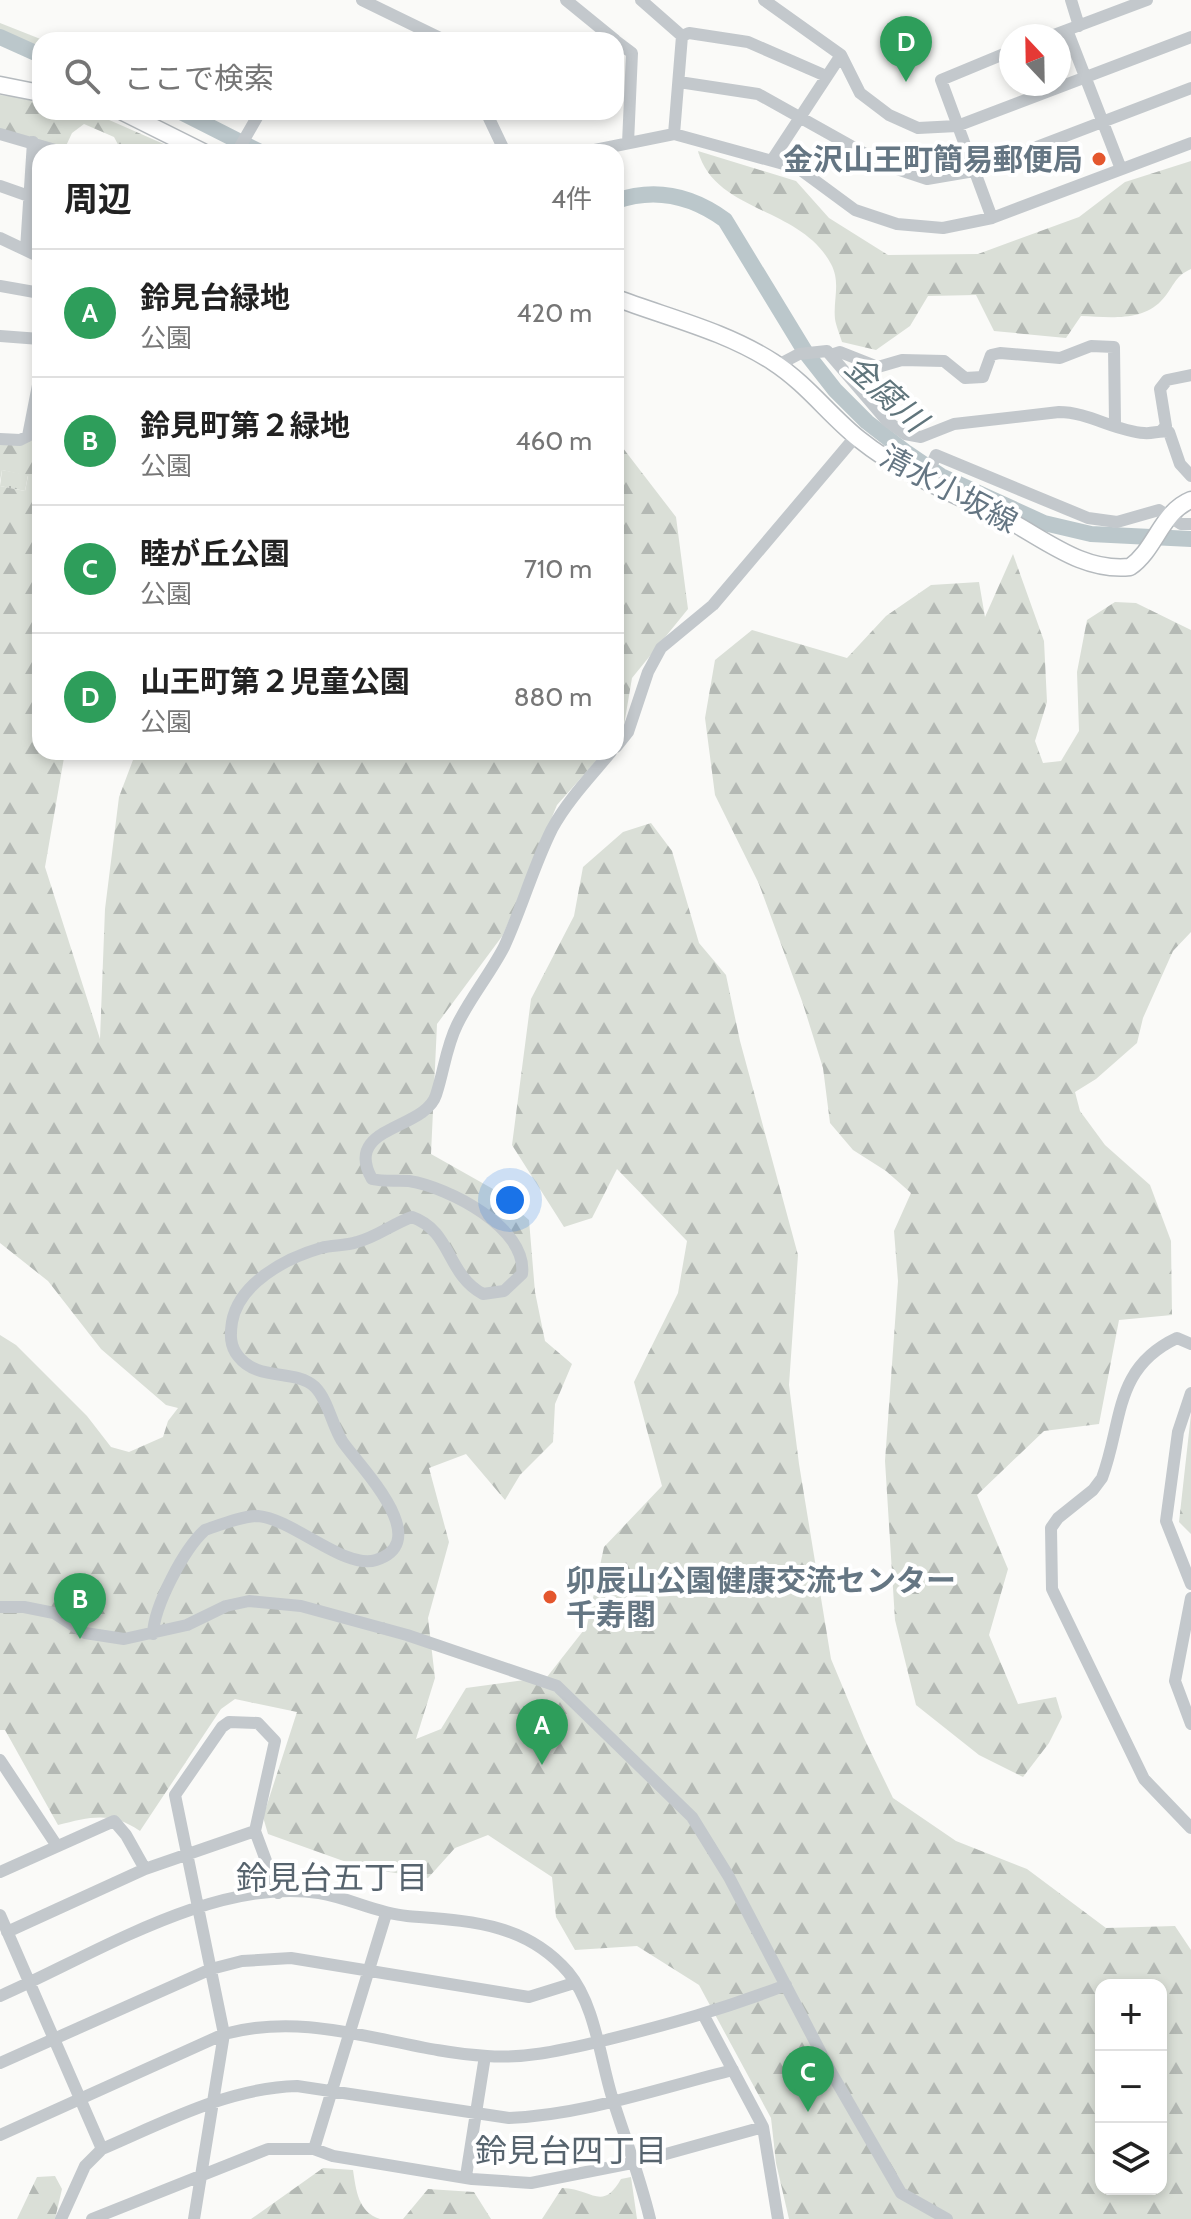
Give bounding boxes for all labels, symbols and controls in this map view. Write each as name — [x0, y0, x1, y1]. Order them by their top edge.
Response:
pin: D — [880, 16, 932, 82]
north arrow — [999, 24, 1071, 96]
search box — [32, 32, 624, 120]
icon: search — [60, 54, 104, 98]
text: ここで検索 — [124, 60, 274, 97]
place label: 金沢山王町簡易郵便局 — [783, 141, 1083, 178]
marker: 金沢山王町簡易郵便局 — [1090, 150, 1108, 168]
text: 周辺 — [64, 178, 132, 220]
text: 4件 — [551, 183, 592, 215]
text: 鈴見台緑地 — [140, 279, 290, 316]
text: A — [82, 297, 98, 329]
text: 420 m — [517, 297, 592, 329]
text: 公園 — [140, 322, 192, 354]
water label: 金腐川 — [837, 346, 937, 442]
text: 鈴見町第２緑地 — [140, 407, 350, 444]
text: B — [82, 425, 98, 457]
text: 460 m — [515, 425, 592, 457]
street label: 清水小坂線 — [874, 437, 1024, 541]
text: 公園 — [140, 450, 192, 482]
text: 睦が丘公園 — [140, 535, 290, 572]
text: C — [82, 553, 98, 585]
text: 710 m — [524, 553, 592, 585]
text: 公園 — [140, 578, 192, 610]
text: 山王町第２児童公園 — [140, 663, 410, 700]
text: D — [81, 681, 99, 713]
text: 880 m — [514, 681, 592, 713]
text: 公園 — [140, 706, 192, 738]
your location — [490, 1180, 530, 1220]
place label: 卯辰山公園健康交流センター 千寿閣 — [566, 1562, 956, 1633]
pin: B — [54, 1573, 106, 1639]
marker: 卯辰山公園健康交流センター 千寿閣 — [541, 1588, 559, 1606]
pin: A — [516, 1699, 568, 1765]
district label: 鈴見台五丁目 — [236, 1858, 428, 1897]
map controls — [1095, 1979, 1167, 2195]
button: + — [1095, 1979, 1167, 2051]
pin: C — [782, 2046, 834, 2112]
button: − — [1095, 2051, 1167, 2123]
button: layers — [1095, 2123, 1167, 2195]
district label: 鈴見台四丁目 — [475, 2131, 667, 2170]

